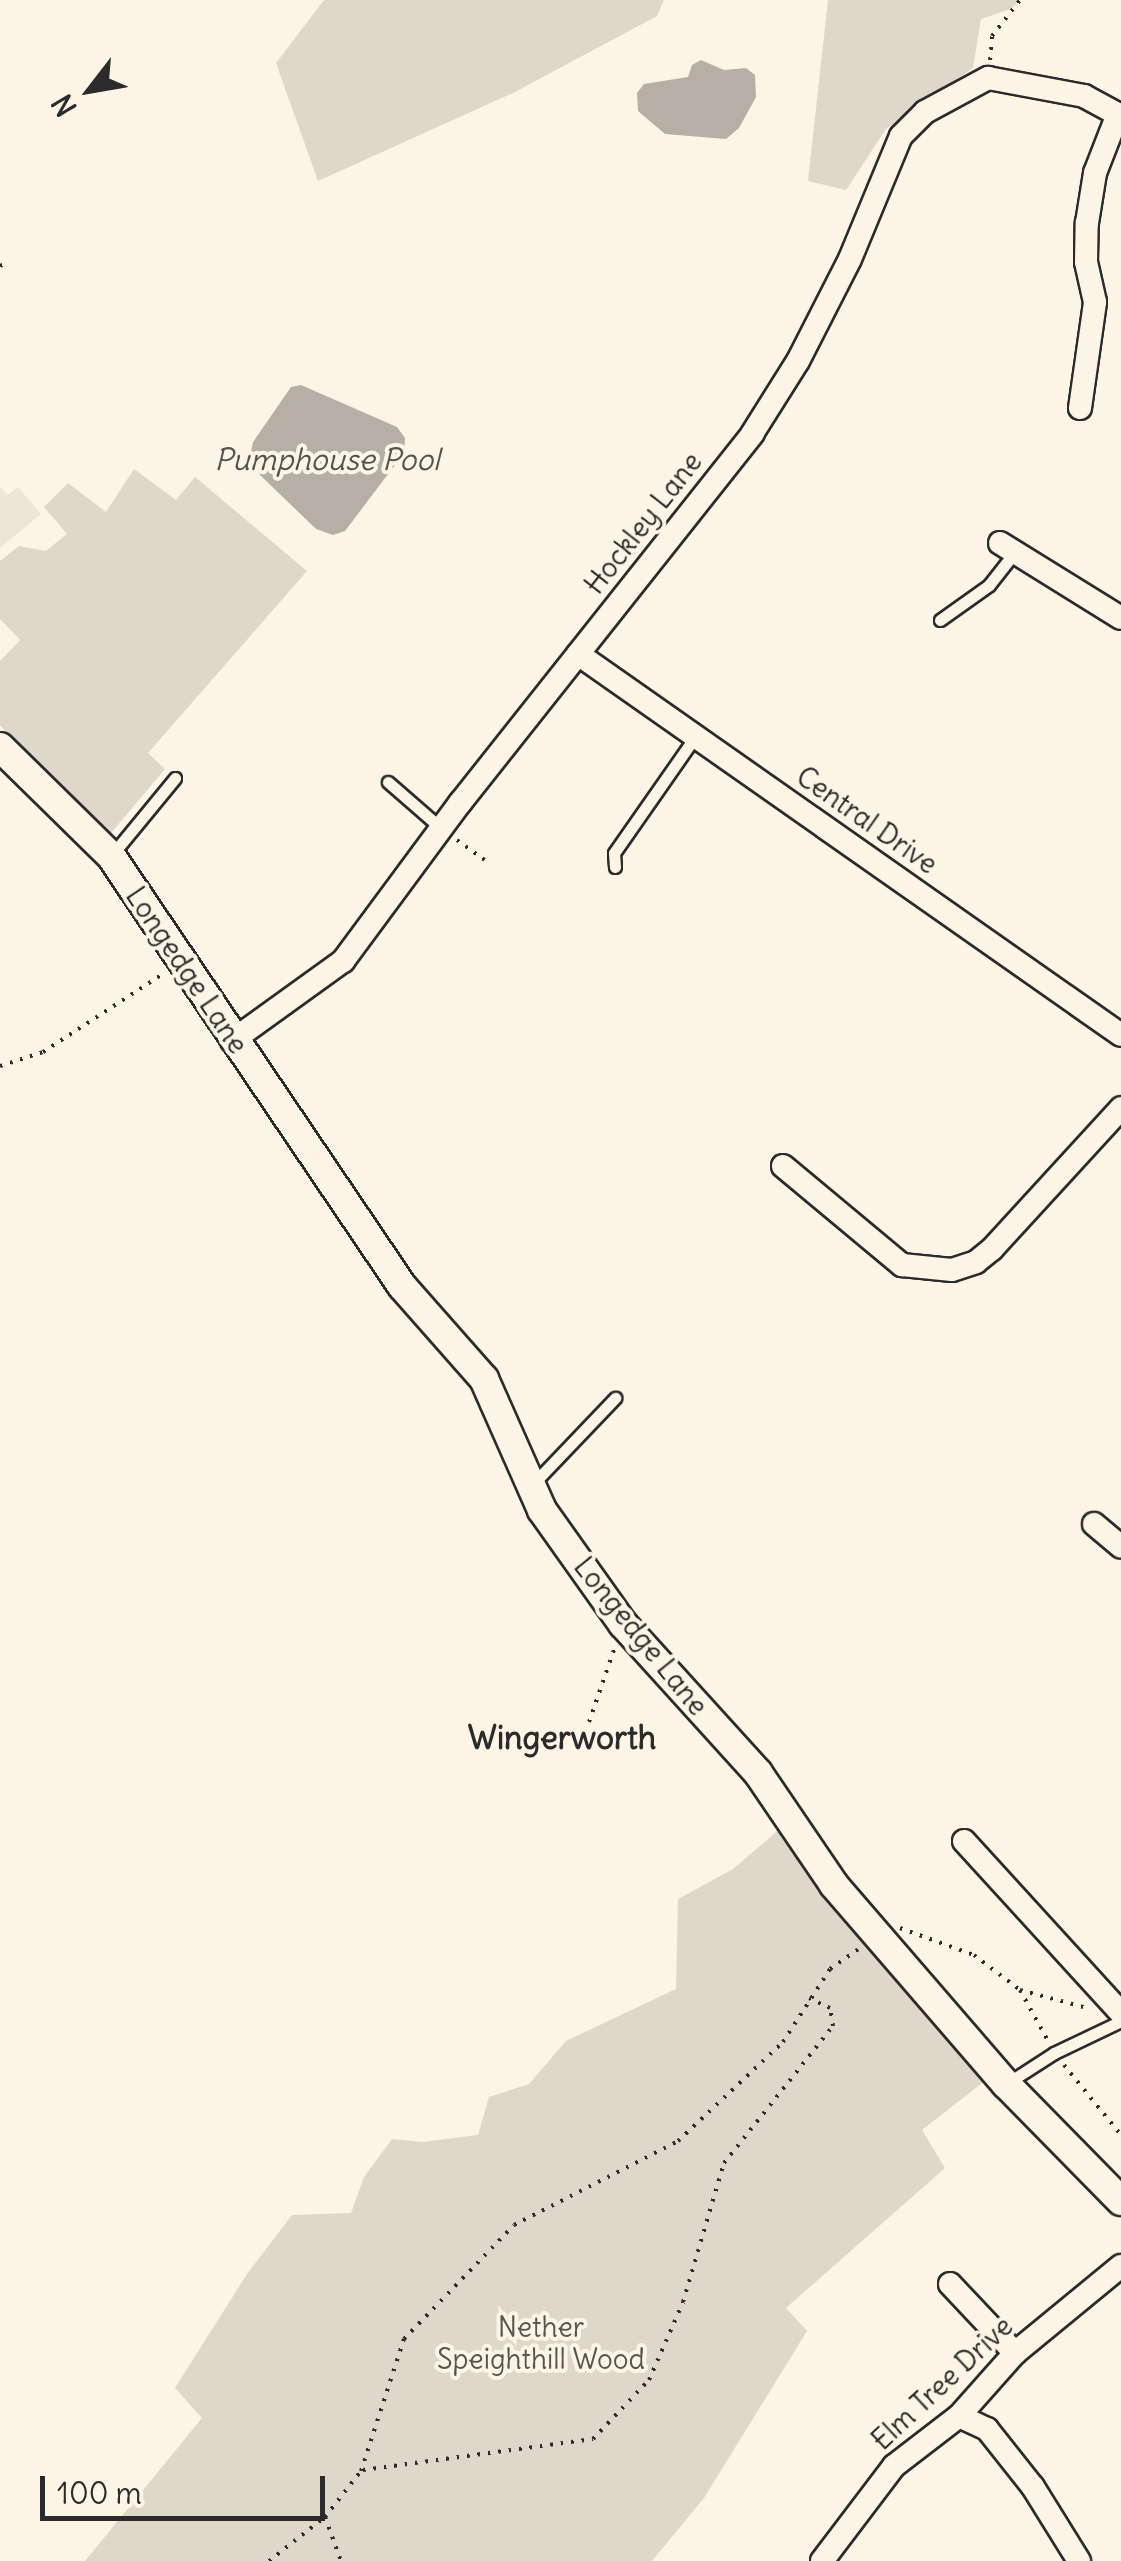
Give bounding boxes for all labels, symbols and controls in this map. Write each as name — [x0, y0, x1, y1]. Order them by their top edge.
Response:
north arrow — [40, 40, 140, 140]
text: N — [44, 88, 85, 123]
water label: Pumphouse Pool — [214, 441, 440, 477]
street label: Hockley Lane — [577, 445, 709, 601]
street label: Central Drive — [790, 759, 944, 881]
street label: Longedge Lane — [119, 880, 255, 1060]
street label: Longedge Lane — [567, 1550, 715, 1722]
district label: Wingerworth — [468, 1719, 656, 1757]
street label: Elm Tree Drive — [865, 2309, 1019, 2457]
park label: Nether Speighthill Wood — [437, 2310, 645, 2376]
scale bar — [45, 2456, 330, 2518]
text: 100 m — [57, 2474, 142, 2512]

